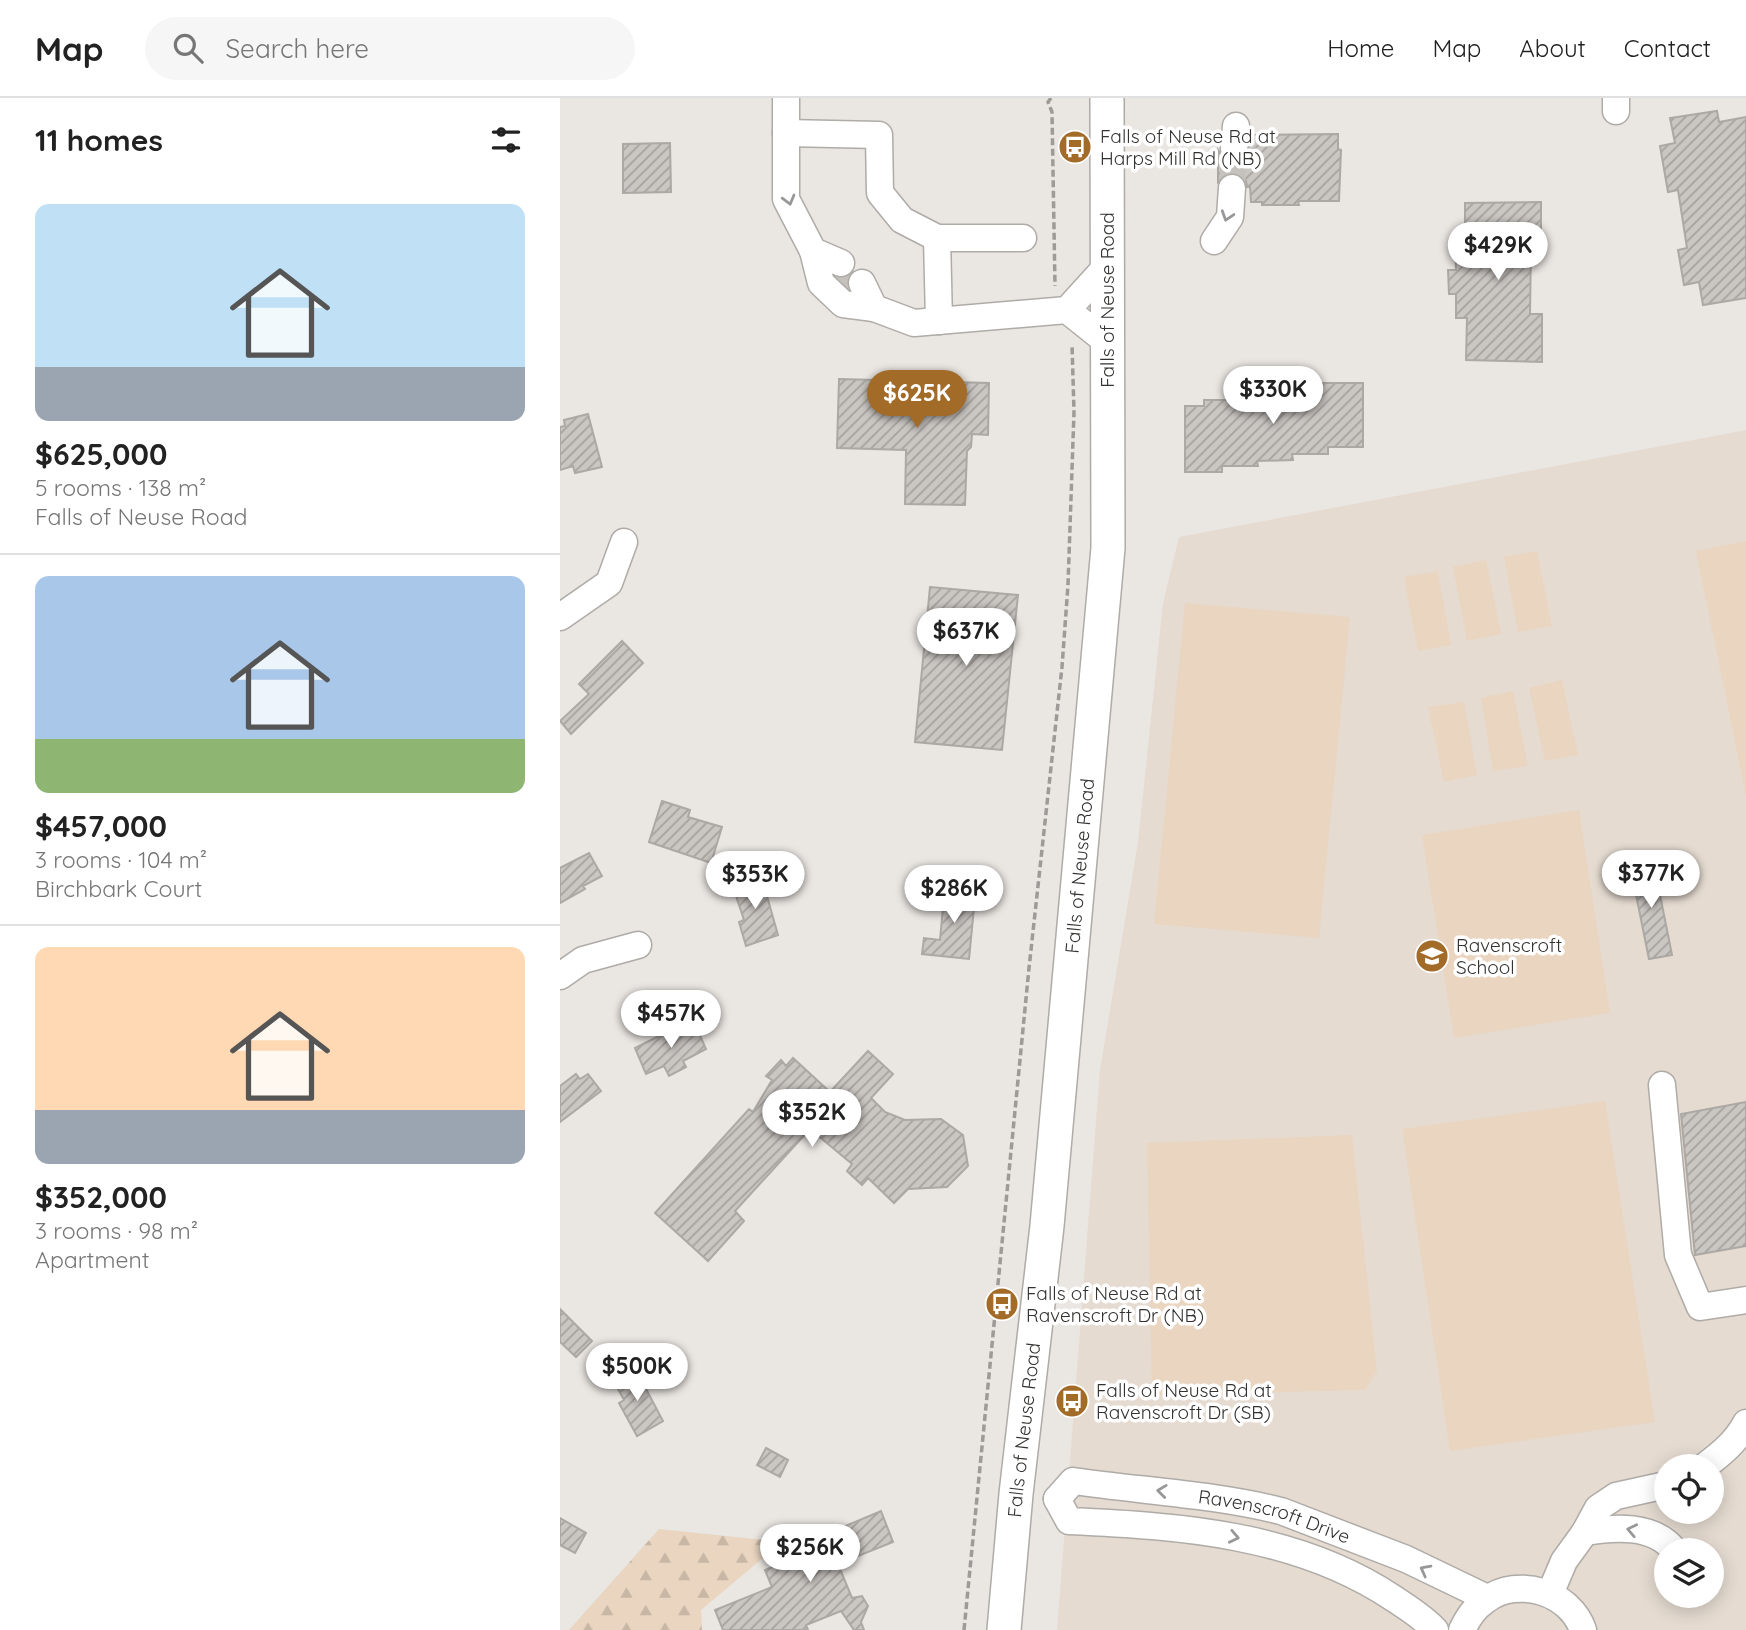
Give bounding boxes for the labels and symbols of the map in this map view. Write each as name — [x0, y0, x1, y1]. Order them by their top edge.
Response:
place label: Falls of Neuse Rd at Harps Mill Rd (NB) — [1100, 124, 1276, 170]
bus stop icon: Falls of Neuse Rd at Harps Mill Rd (NB) — [1056, 128, 1094, 166]
one-way arrow — [781, 194, 795, 206]
one-way arrow — [1221, 209, 1235, 222]
street label: Falls of Neuse Road — [1095, 212, 1119, 388]
pin: $429K — [1449, 222, 1547, 282]
pin: $330K — [1224, 366, 1322, 426]
pin: $625K — [868, 370, 966, 430]
pin: $637K — [917, 608, 1015, 668]
street label: Falls of Neuse Road — [1060, 777, 1099, 954]
pin: $377K — [1602, 850, 1700, 910]
pin: $353K — [706, 852, 804, 911]
pin: $286K — [905, 866, 1003, 925]
place label: Ravenscroft School — [1456, 933, 1562, 979]
school or university icon: Ravenscroft School — [1413, 937, 1451, 975]
pin: $457K — [622, 990, 720, 1050]
pin: $352K — [763, 1090, 861, 1149]
place label: Falls of Neuse Rd at Ravenscroft Dr (NB) — [1026, 1281, 1204, 1327]
bus stop icon: Falls of Neuse Rd at Ravenscroft Dr (NB) — [983, 1285, 1021, 1323]
street label: Falls of Neuse Road — [1002, 1341, 1045, 1518]
pin: $500K — [588, 1344, 686, 1403]
place label: Falls of Neuse Rd at Ravenscroft Dr (SB) — [1096, 1378, 1272, 1424]
bus stop icon: Falls of Neuse Rd at Ravenscroft Dr (SB) — [1053, 1382, 1091, 1420]
one-way arrow — [1156, 1483, 1168, 1498]
street label: Ravenscroft Drive — [1197, 1484, 1354, 1548]
pin: $256K — [761, 1524, 859, 1584]
one-way arrow — [1626, 1524, 1638, 1539]
one-way arrow — [1228, 1528, 1240, 1543]
one-way arrow — [1420, 1564, 1433, 1578]

